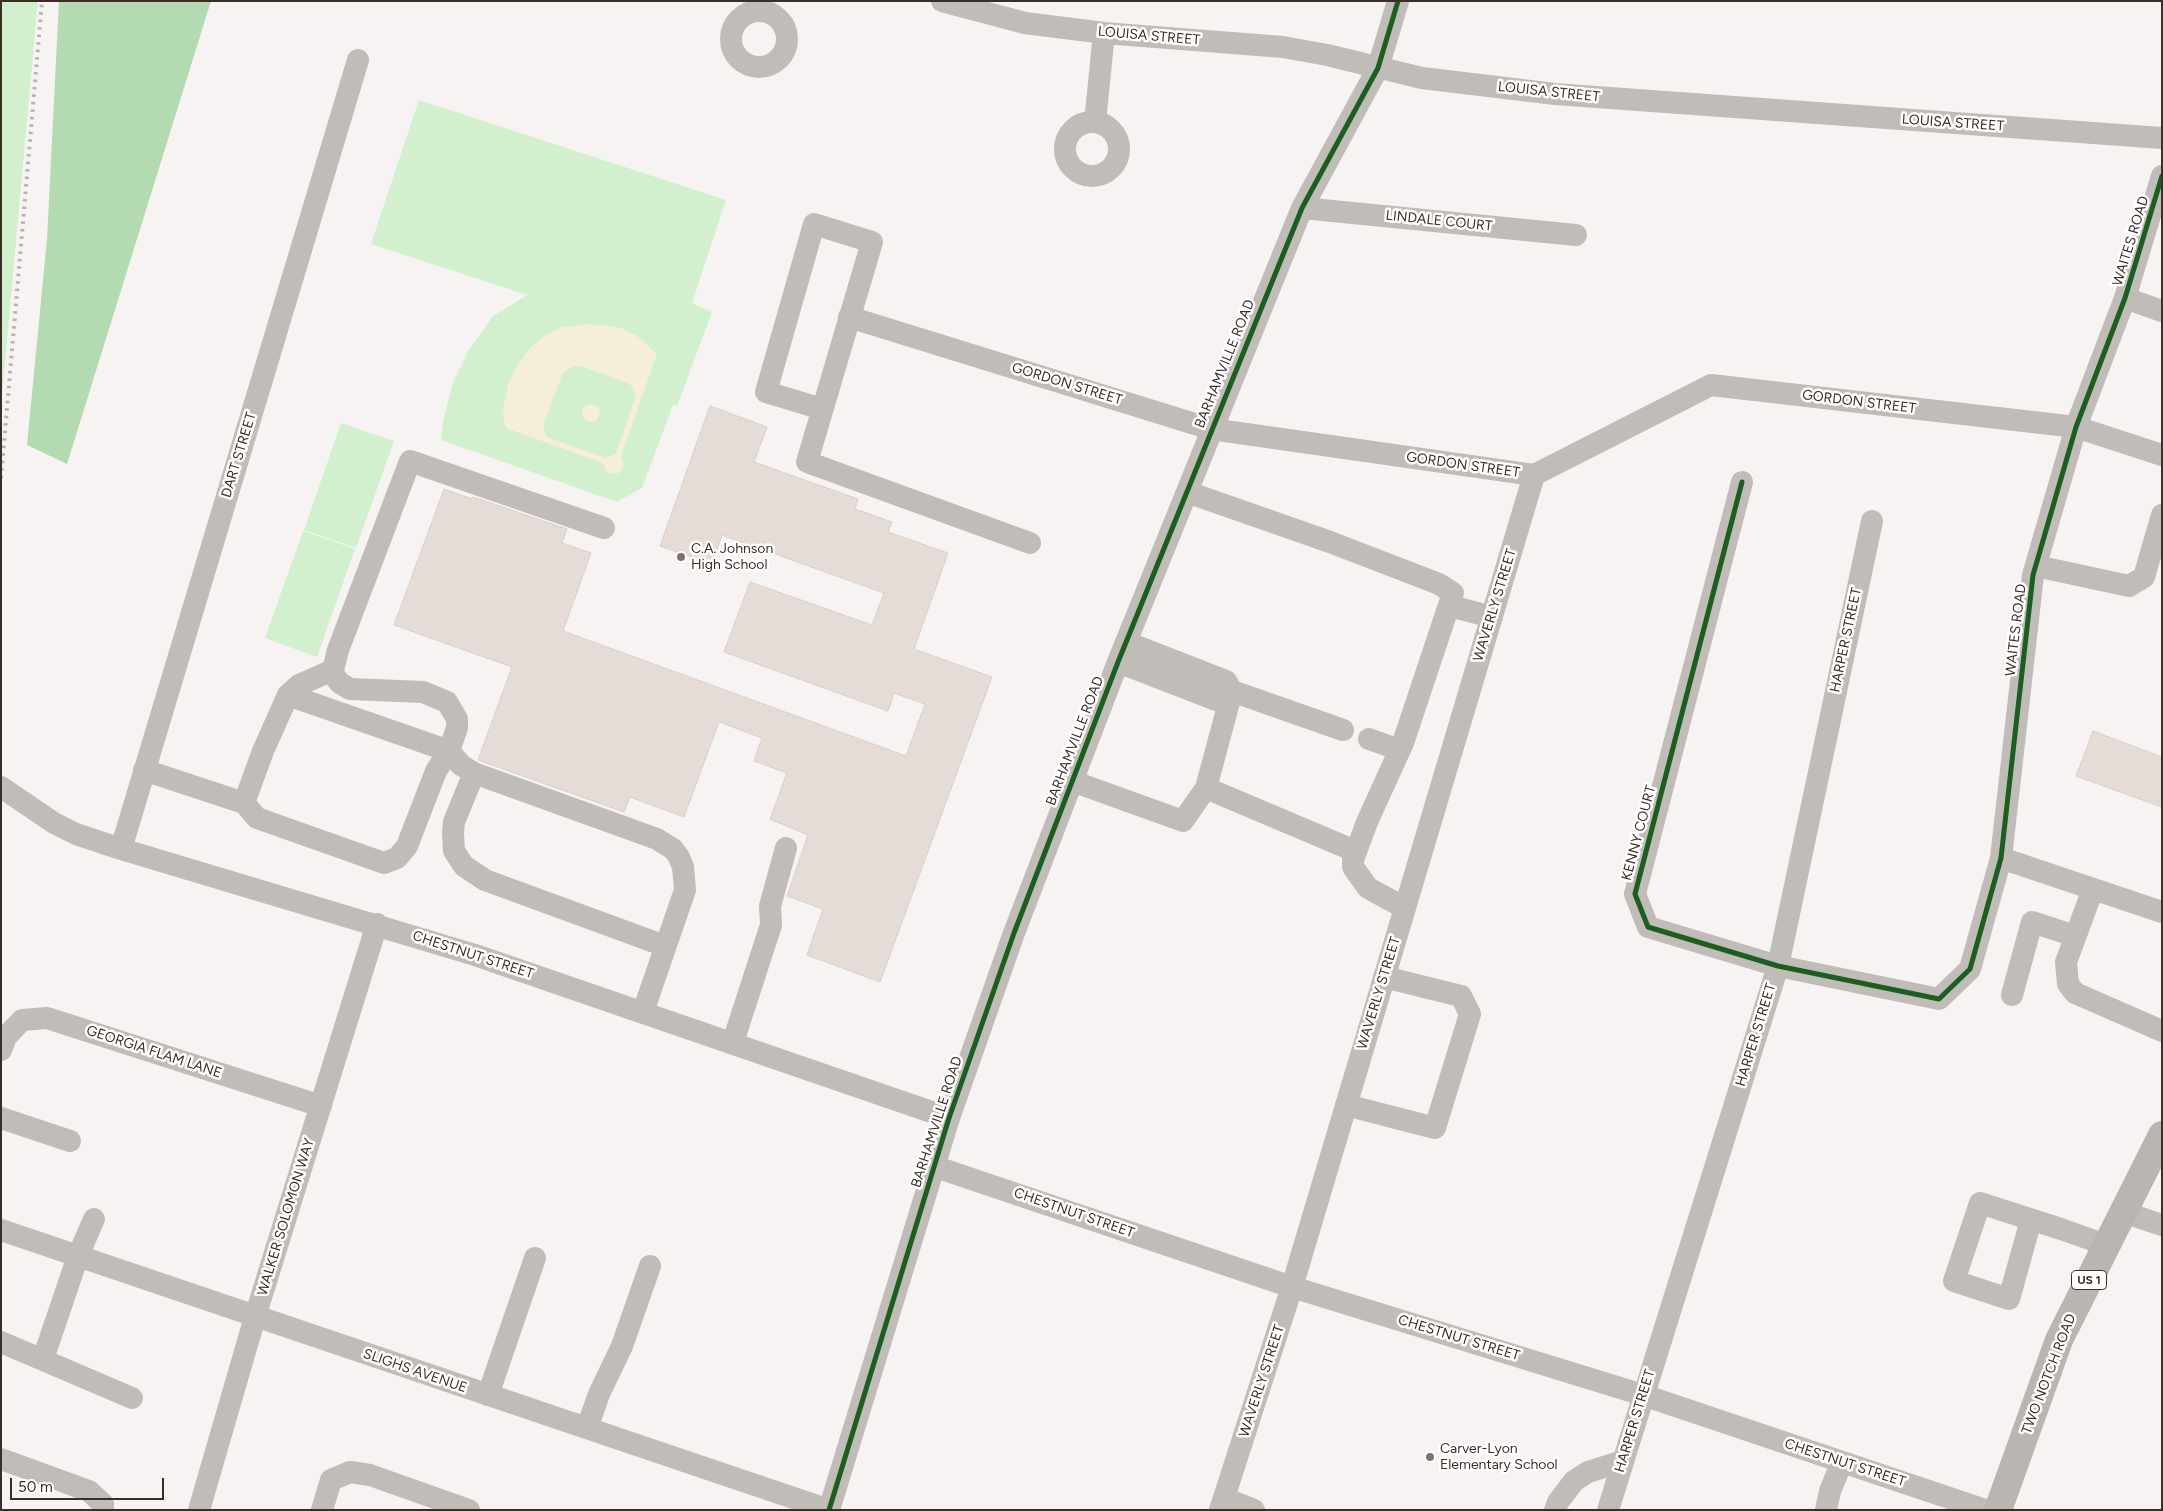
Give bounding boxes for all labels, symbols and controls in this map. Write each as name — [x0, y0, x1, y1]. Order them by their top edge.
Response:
street label: LOUISA STREET — [1097, 23, 1201, 49]
street label: LOUISA STREET — [1497, 78, 1601, 106]
street label: LOUISA STREET — [1901, 111, 2005, 135]
street label: WAITES ROAD — [2109, 194, 2153, 288]
street label: LINDALE COURT — [1385, 207, 1493, 235]
street label: BARHAMVILLE ROAD — [1192, 297, 1258, 431]
street label: GORDON STREET — [1010, 359, 1124, 409]
street label: GORDON STREET — [1801, 387, 1917, 417]
street label: DART STREET — [218, 410, 260, 500]
street label: GORDON STREET — [1405, 449, 1521, 481]
place label: C.A. Johnson High School — [691, 541, 773, 574]
street label: WAVERLY STREET — [1470, 547, 1520, 663]
marker: C.A. Johnson High School — [675, 551, 687, 563]
street label: WAITES ROAD — [2002, 583, 2030, 677]
street label: HARPER STREET — [1827, 586, 1865, 694]
street label: BARHAMVILLE ROAD — [1043, 674, 1107, 808]
street label: KENNY COURT — [1618, 784, 1660, 882]
street label: CHESTNUT STREET — [410, 927, 536, 983]
street label: WAVERLY STREET — [1354, 935, 1404, 1051]
street label: HARPER STREET — [1732, 981, 1780, 1089]
street label: GEORGIA FLAM LANE — [84, 1022, 224, 1082]
street label: BARHAMVILLE ROAD — [908, 1054, 966, 1190]
street label: WALKER SOLOMON WAY — [254, 1136, 318, 1298]
street label: CHESTNUT STREET — [1012, 1184, 1136, 1242]
road number: US 1 — [2072, 1270, 2106, 1290]
street label: CHESTNUT STREET — [1396, 1311, 1522, 1365]
street label: TWO NOTCH ROAD — [2018, 1311, 2080, 1437]
street label: WAVERLY STREET — [1236, 1323, 1288, 1439]
street label: SLIGHS AVENUE — [361, 1345, 469, 1397]
street label: HARPER STREET — [1611, 1367, 1659, 1475]
street label: CHESTNUT STREET — [1782, 1435, 1908, 1491]
place label: Carver-Lyon Elementary School — [1440, 1441, 1558, 1474]
marker: Carver-Lyon Elementary School — [1424, 1451, 1436, 1463]
scale bar — [12, 1468, 166, 1500]
text: 50 m — [18, 1478, 53, 1496]

